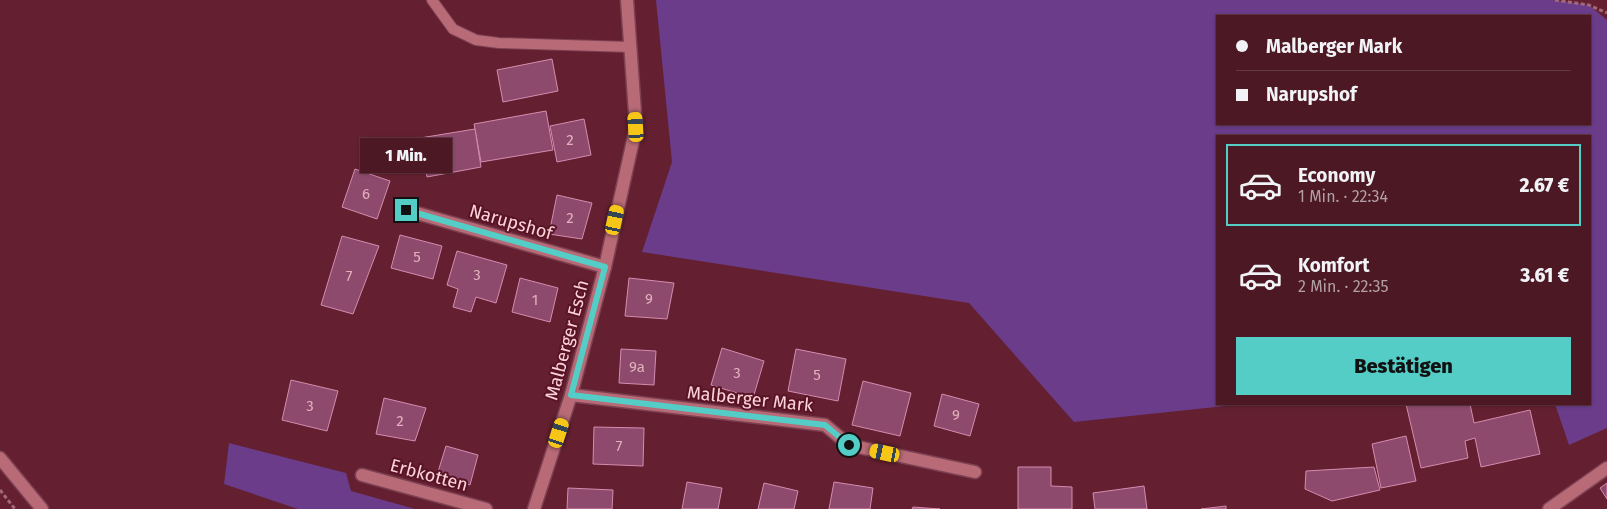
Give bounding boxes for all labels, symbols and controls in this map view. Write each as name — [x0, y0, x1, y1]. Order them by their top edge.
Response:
text: Malberger Mark — [1266, 35, 1402, 58]
text: Narupshof — [1266, 83, 1357, 106]
car — [627, 112, 644, 142]
house number: 2 — [566, 131, 574, 149]
callout: 1 Min. — [360, 138, 452, 172]
text: 1 Min. — [385, 146, 427, 165]
icon: car — [1238, 163, 1283, 208]
text: Economy — [1298, 164, 1375, 187]
text: 2.67 € — [1520, 174, 1569, 197]
house number: 6 — [362, 185, 370, 203]
text: 1 Min. · 22:34 — [1298, 187, 1388, 206]
route end — [395, 199, 417, 221]
street label: Narupshof — [467, 200, 557, 245]
car — [604, 204, 625, 236]
house number: 2 — [566, 209, 574, 227]
house number: 5 — [413, 248, 421, 266]
icon: car — [1238, 253, 1283, 298]
text: Komfort — [1298, 254, 1369, 277]
text: 3.61 € — [1520, 264, 1569, 287]
house number: 3 — [473, 266, 481, 284]
house number: 7 — [346, 267, 353, 285]
street label: Malberger Esch — [540, 277, 594, 403]
text: 2 Min. · 22:35 — [1298, 277, 1388, 296]
house number: 9 — [645, 290, 653, 308]
house number: 1 — [532, 291, 538, 309]
button: Bestätigen — [1236, 337, 1571, 395]
house number: 9a — [629, 358, 645, 376]
house number: 3 — [733, 364, 741, 382]
house number: 5 — [813, 366, 821, 384]
street label: Malberger Mark — [686, 381, 815, 417]
house number: 3 — [306, 397, 314, 415]
house number: 9 — [952, 406, 960, 424]
house number: 2 — [396, 412, 404, 430]
car — [547, 416, 570, 450]
route start — [838, 434, 860, 456]
house number: 7 — [616, 437, 623, 455]
car — [868, 443, 901, 463]
street label: Erbkotten — [388, 454, 470, 496]

